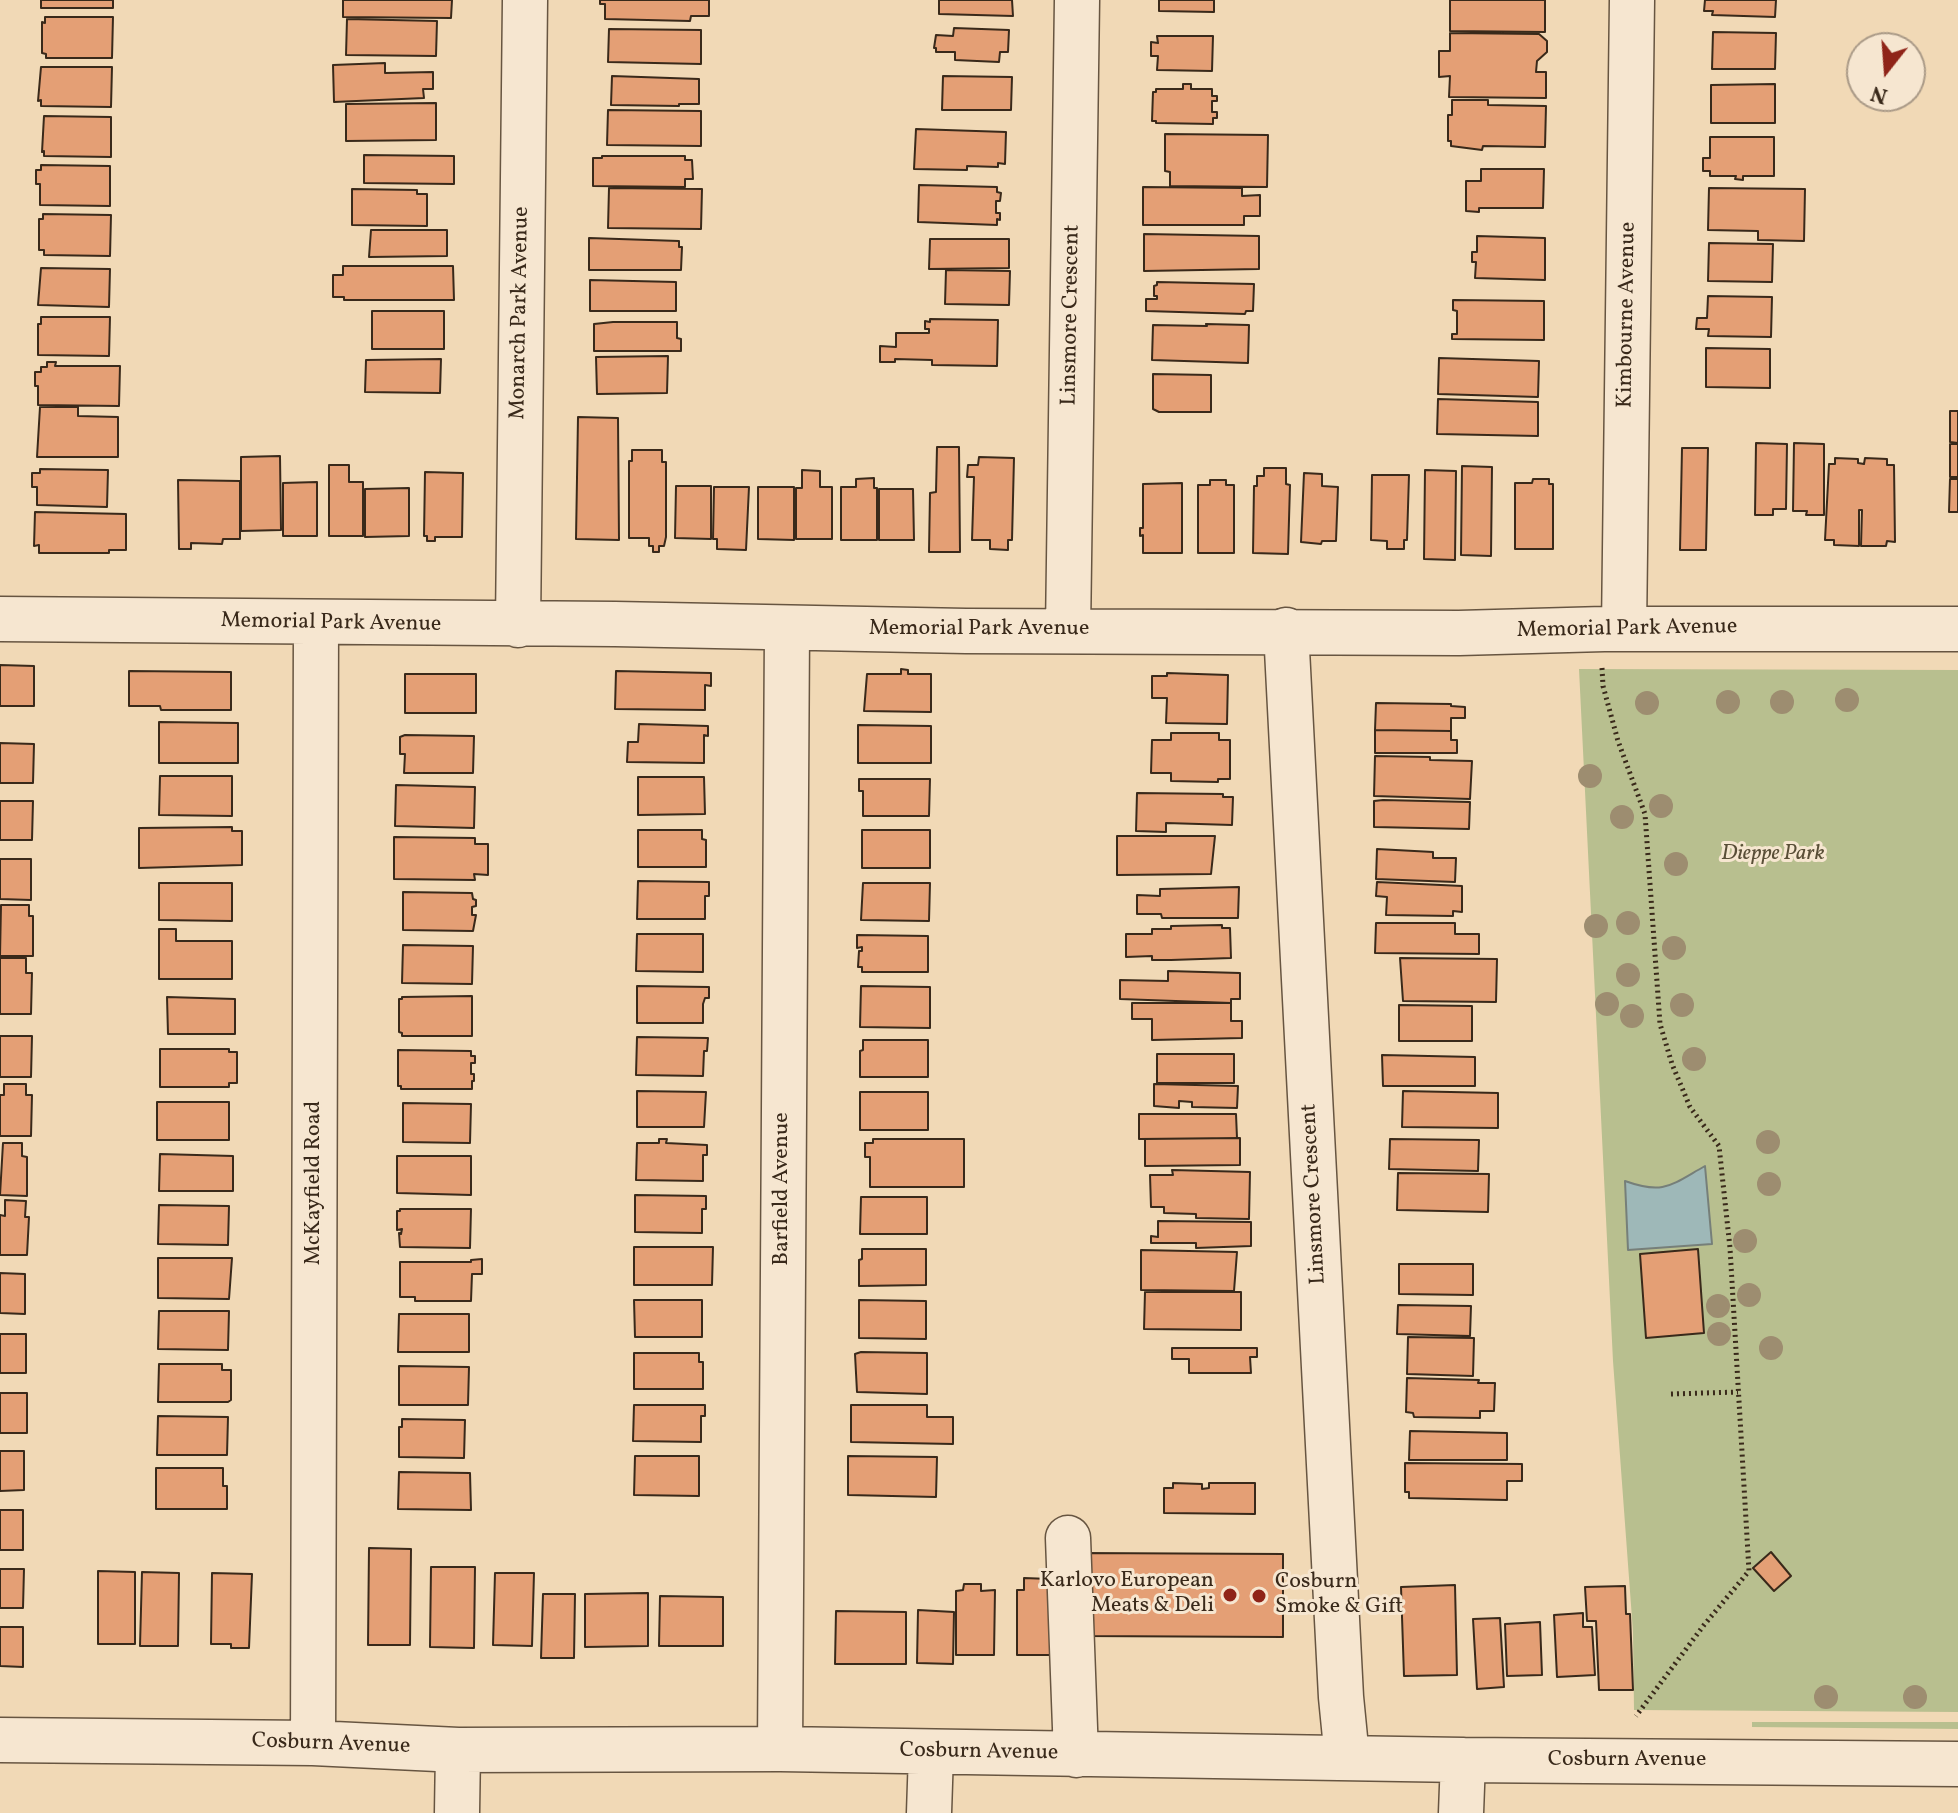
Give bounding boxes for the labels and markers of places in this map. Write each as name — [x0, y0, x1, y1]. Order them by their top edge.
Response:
place label: Karlovo European Meats & Deli — [1040, 1569, 1214, 1620]
place label: Cosburn Smoke & Gift — [1275, 1570, 1403, 1622]
marker: Karlovo European Meats & Deli — [1221, 1586, 1239, 1604]
marker: Cosburn Smoke & Gift — [1250, 1587, 1268, 1605]

